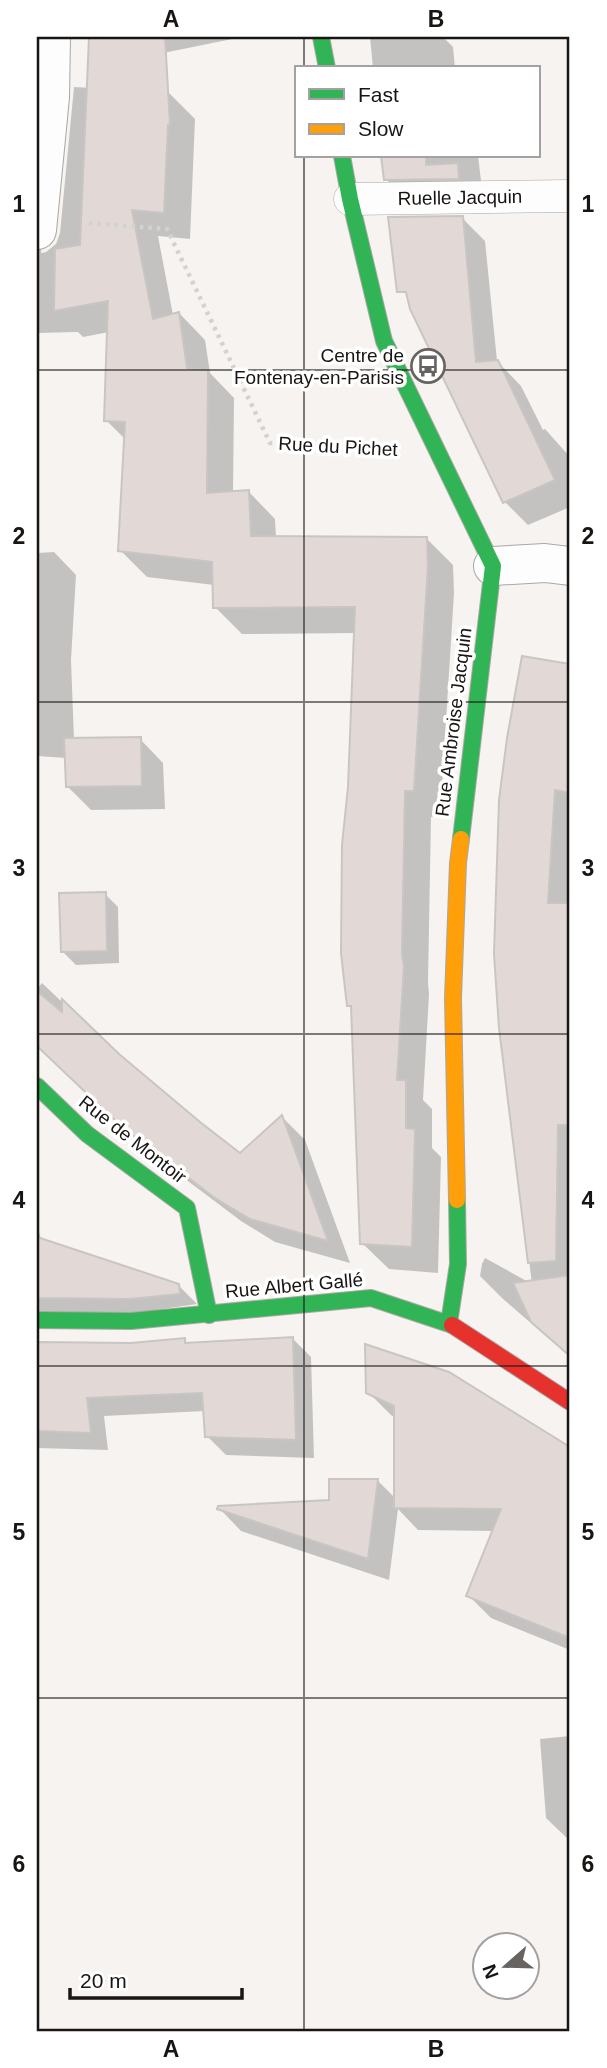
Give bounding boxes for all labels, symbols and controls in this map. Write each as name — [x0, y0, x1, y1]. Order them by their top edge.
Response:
text: A — [163, 6, 179, 32]
text: B — [428, 6, 444, 32]
legend — [295, 66, 540, 158]
text: Fast — [358, 83, 399, 106]
text: Slow — [358, 117, 404, 140]
street label: Ruelle Jacquin — [398, 186, 523, 209]
text: 1 — [13, 191, 26, 217]
text: 1 — [582, 191, 595, 217]
place label: Centre de Fontenay-en-Parisis — [234, 345, 404, 388]
bus stop icon: Centre de Fontenay-en-Parisis — [409, 347, 447, 385]
street label: Rue du Pichet — [278, 433, 399, 460]
text: 2 — [13, 523, 25, 549]
text: 2 — [582, 523, 594, 549]
street label: Rue Ambroise Jacquin — [431, 626, 476, 818]
text: 3 — [13, 855, 25, 881]
text: 3 — [582, 855, 594, 881]
street label: Rue de Montoir — [75, 1091, 191, 1188]
text: 4 — [13, 1187, 26, 1213]
text: 4 — [582, 1187, 595, 1213]
street label: Rue Albert Gallé — [224, 1269, 364, 1302]
text: 5 — [13, 1519, 26, 1545]
text: 5 — [582, 1519, 595, 1545]
text: 6 — [13, 1851, 25, 1877]
text: 6 — [582, 1851, 594, 1877]
north arrow — [470, 1932, 540, 2002]
scale bar — [70, 1956, 242, 2000]
text: N — [478, 1962, 503, 1982]
text: 20 m — [80, 1969, 127, 1992]
text: A — [163, 2036, 179, 2062]
text: B — [428, 2036, 444, 2062]

